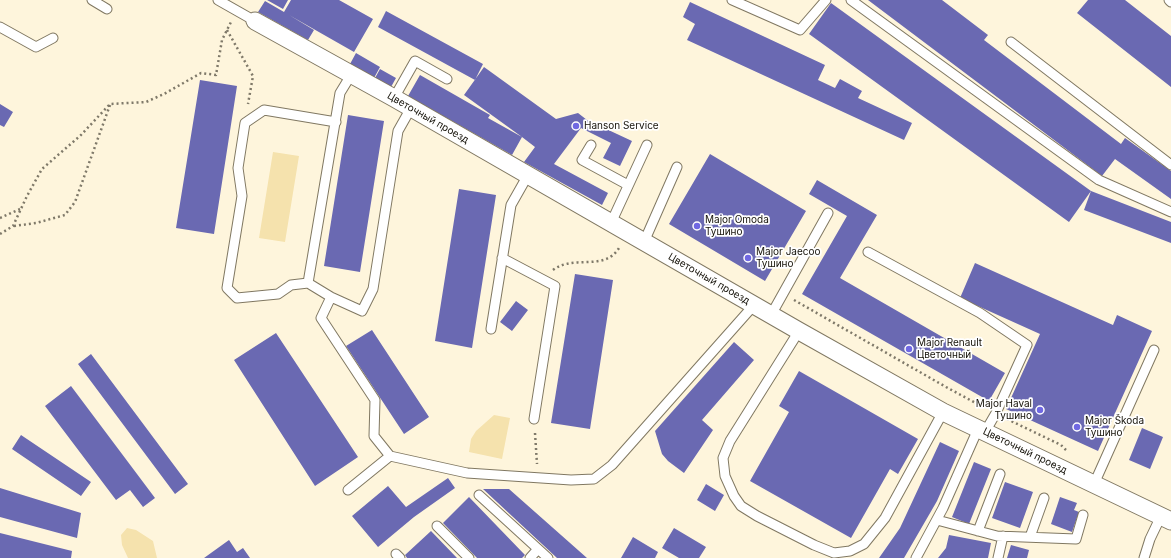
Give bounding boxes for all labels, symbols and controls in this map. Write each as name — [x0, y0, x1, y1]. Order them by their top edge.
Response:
street label: Цветочный проезд — [385, 90, 471, 146]
place label: Hanson Service — [584, 120, 659, 132]
marker: Hanson Service — [571, 121, 581, 131]
place label: Major Omoda Тушино — [705, 214, 769, 238]
marker: Major Omoda Тушино — [692, 221, 702, 231]
place label: Major Jaecoo Тушино — [756, 246, 821, 270]
street label: Цветочный проезд — [666, 251, 752, 307]
marker: Major Jaecoo Тушино — [743, 253, 753, 263]
place label: Major Renault Цветочный — [917, 337, 982, 360]
marker: Major Renault Цветочный — [904, 344, 914, 354]
place label: Major Haval Тушино — [976, 398, 1032, 422]
marker: Major Haval Тушино — [1035, 405, 1045, 415]
place label: Major Škoda Тушино — [1085, 415, 1144, 438]
marker: Major Škoda Тушино — [1072, 422, 1082, 432]
street label: Цветочный проезд — [981, 425, 1069, 477]

